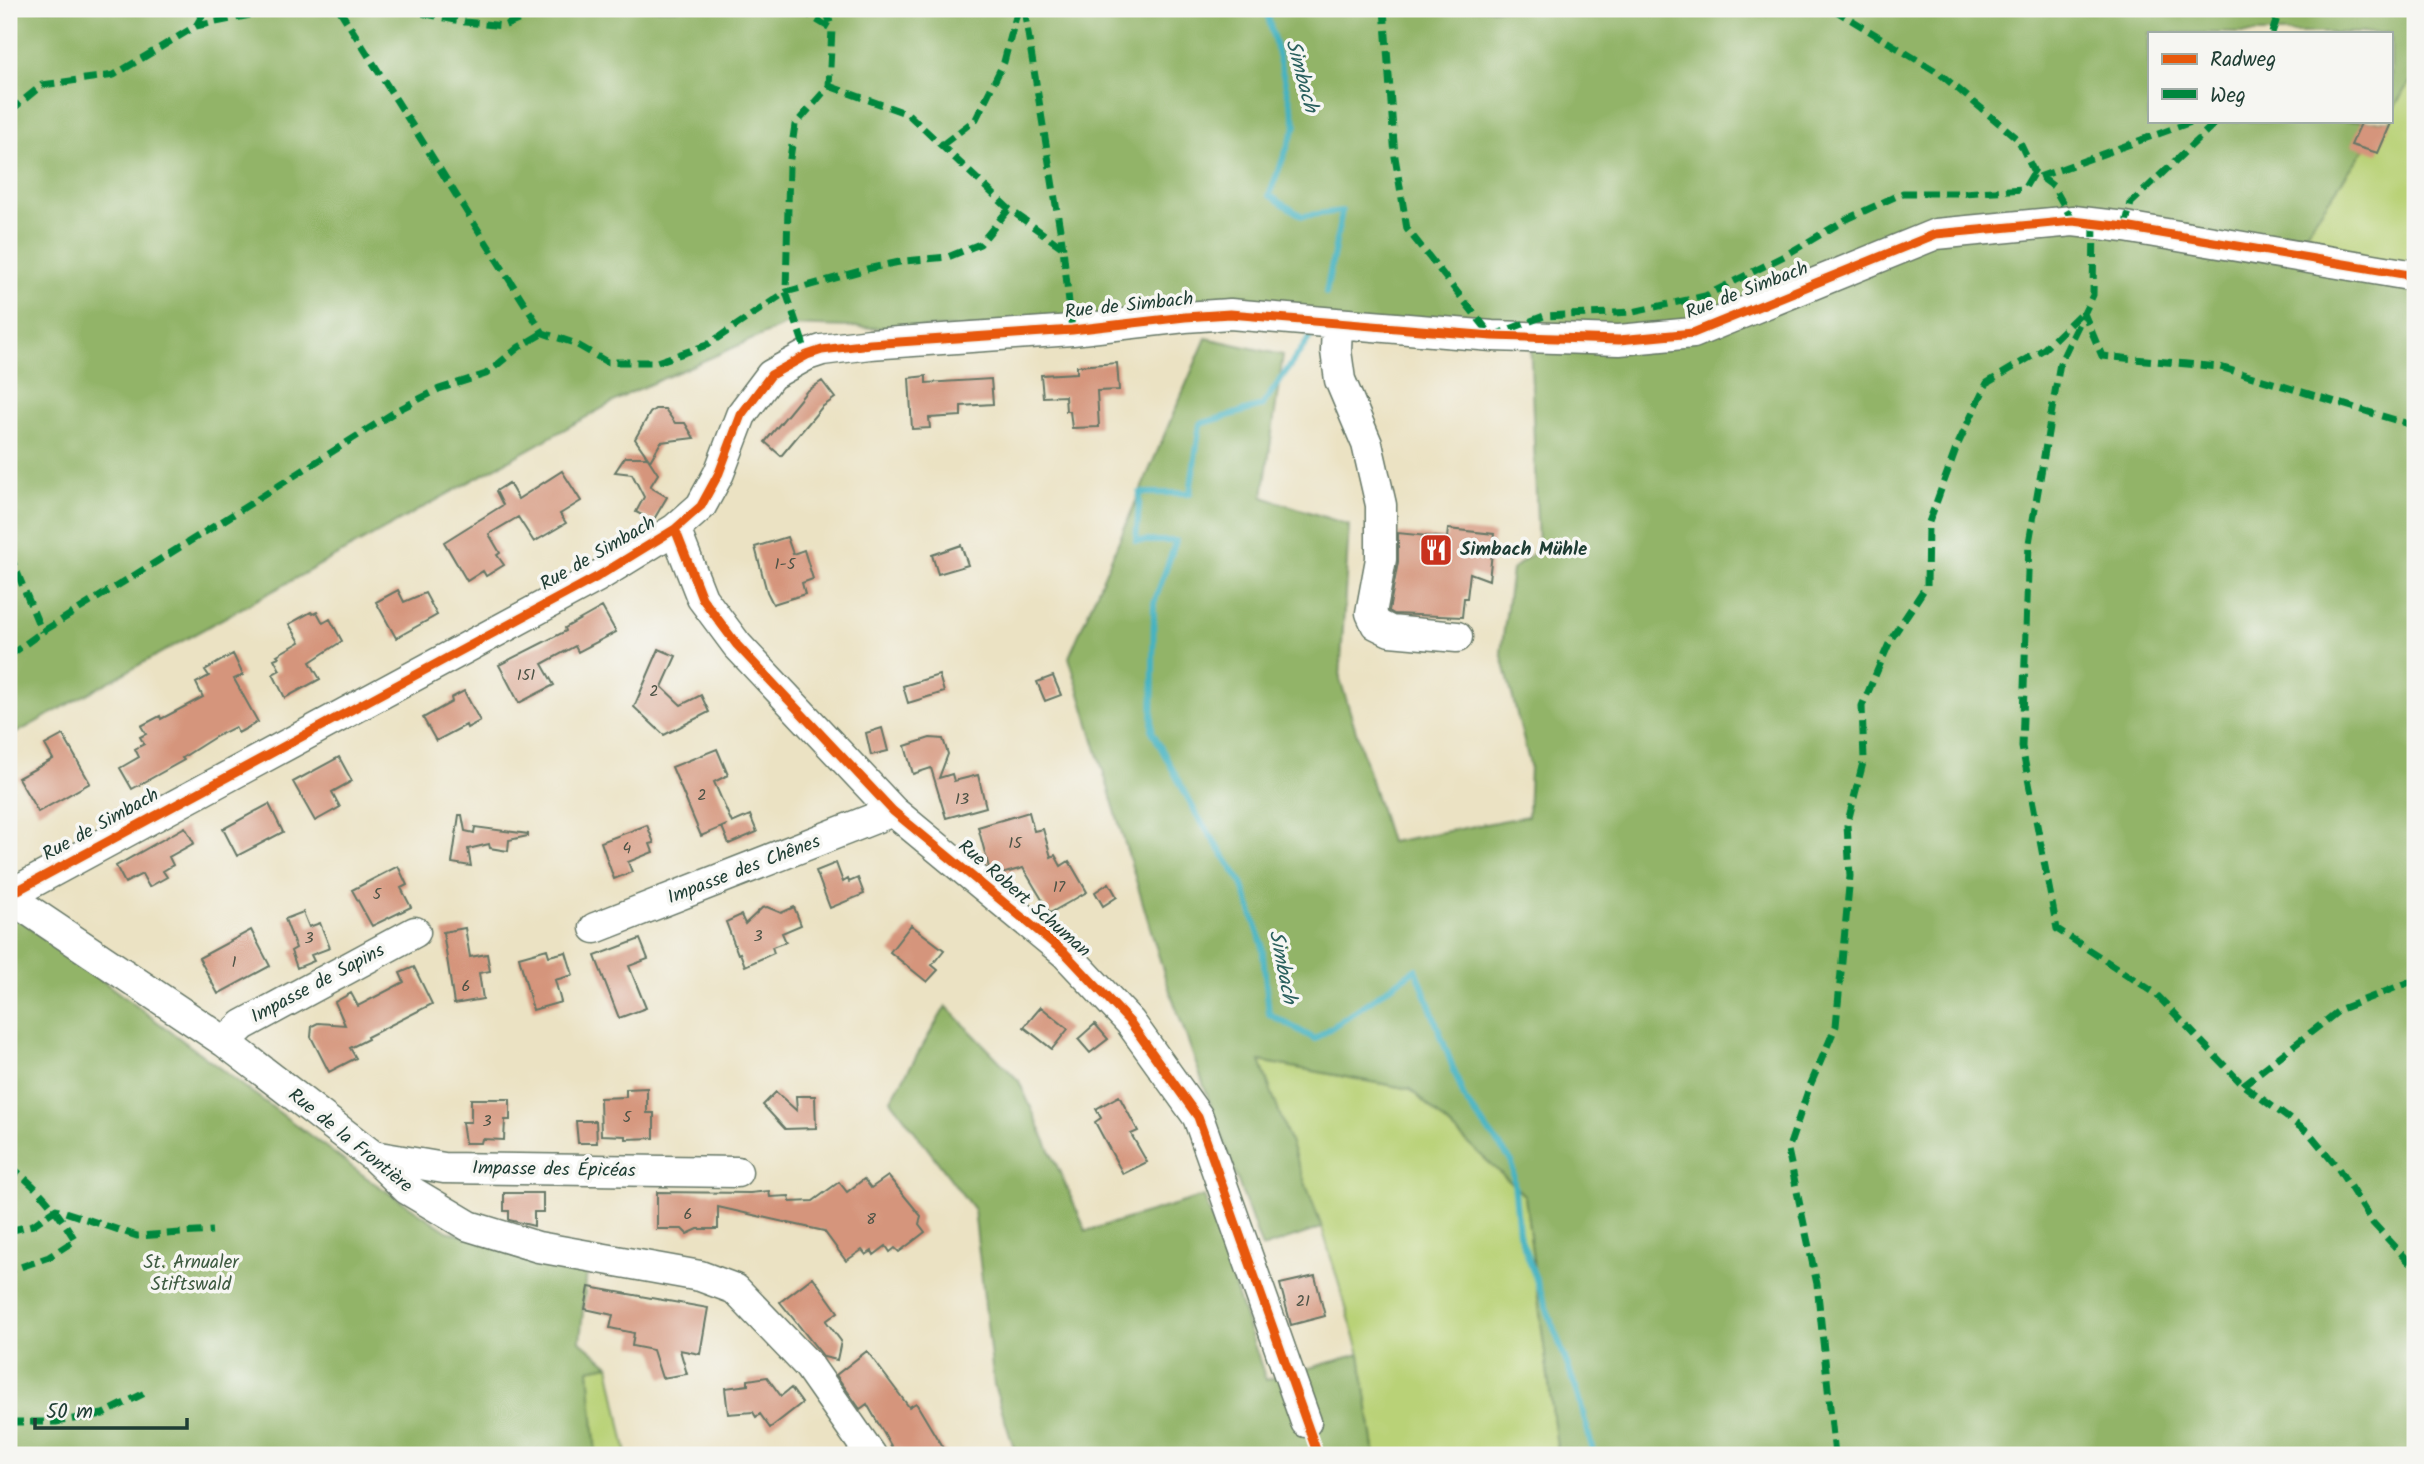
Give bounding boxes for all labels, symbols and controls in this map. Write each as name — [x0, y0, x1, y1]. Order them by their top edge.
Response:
legend — [2148, 32, 2392, 122]
water label: Simbach — [1275, 36, 1327, 118]
text: Radweg — [2210, 44, 2276, 77]
text: Weg — [2210, 80, 2246, 113]
street label: Rue de Simbach — [1681, 254, 1813, 328]
street label: Rue de Simbach — [1063, 284, 1195, 328]
street label: Rue de Simbach — [534, 509, 662, 599]
restaurant icon: Simbach Mühle — [1417, 531, 1455, 569]
place label: Simbach Mühle — [1460, 535, 1587, 565]
house number: 1-5 — [775, 552, 797, 577]
house number: 151 — [517, 663, 535, 688]
house number: 2 — [649, 679, 659, 704]
street label: Rue de Simbach — [37, 781, 165, 869]
house number: 2 — [697, 783, 707, 808]
house number: 13 — [955, 787, 969, 812]
street label: Impasse des Chênes — [663, 827, 825, 913]
house number: 15 — [1008, 831, 1023, 856]
street label: Rue Robert Schuman — [951, 833, 1097, 965]
house number: 4 — [623, 836, 632, 861]
house number: 17 — [1053, 875, 1066, 900]
house number: 5 — [373, 882, 383, 907]
house number: 3 — [753, 924, 763, 949]
house number: 3 — [304, 926, 314, 951]
water label: Simbach — [1259, 927, 1306, 1008]
street label: Impasse de Sapins — [246, 936, 390, 1032]
house number: 1 — [231, 950, 237, 975]
house number: 6 — [462, 974, 470, 999]
street label: Rue de la Frontière — [281, 1081, 419, 1201]
house number: 5 — [623, 1105, 633, 1130]
house number: 3 — [482, 1109, 492, 1134]
street label: Impasse des Épicéas — [472, 1154, 636, 1186]
house number: 6 — [684, 1202, 692, 1227]
house number: 8 — [866, 1207, 876, 1232]
park label: St. Arnualer Stiftswald — [143, 1248, 240, 1300]
house number: 21 — [1296, 1289, 1310, 1314]
scale bar — [35, 1387, 187, 1431]
text: 50 m — [46, 1396, 93, 1429]

